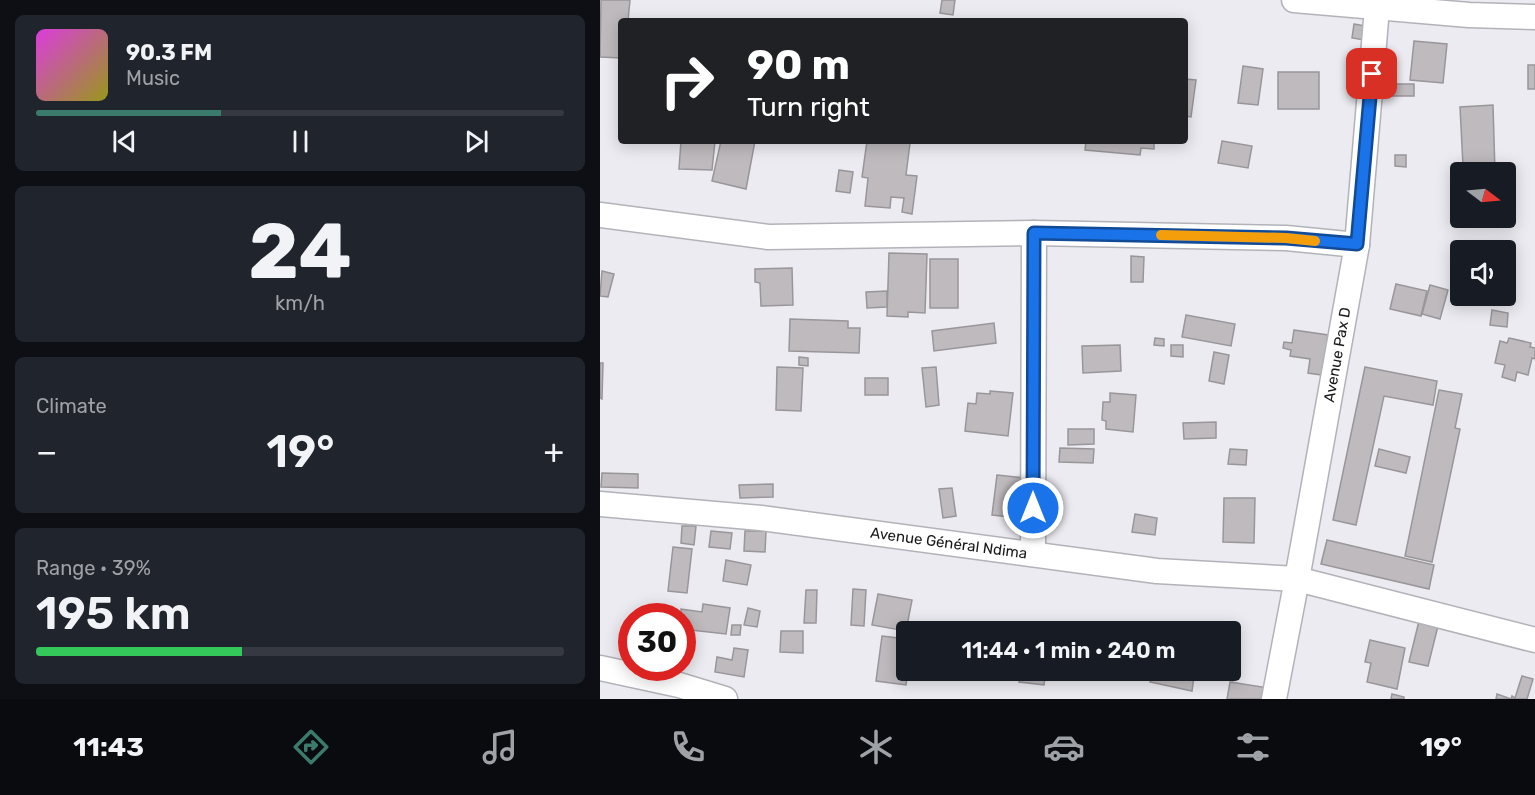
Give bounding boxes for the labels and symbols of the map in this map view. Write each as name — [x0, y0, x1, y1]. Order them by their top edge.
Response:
pin — [1346, 48, 1397, 99]
north arrow — [1450, 162, 1516, 228]
street label: Avenue Pax D — [1320, 306, 1355, 404]
position arrow — [1001, 476, 1065, 540]
street label: Avenue Général Ndima — [869, 524, 1028, 563]
speed limit sign: 30 — [618, 603, 696, 681]

